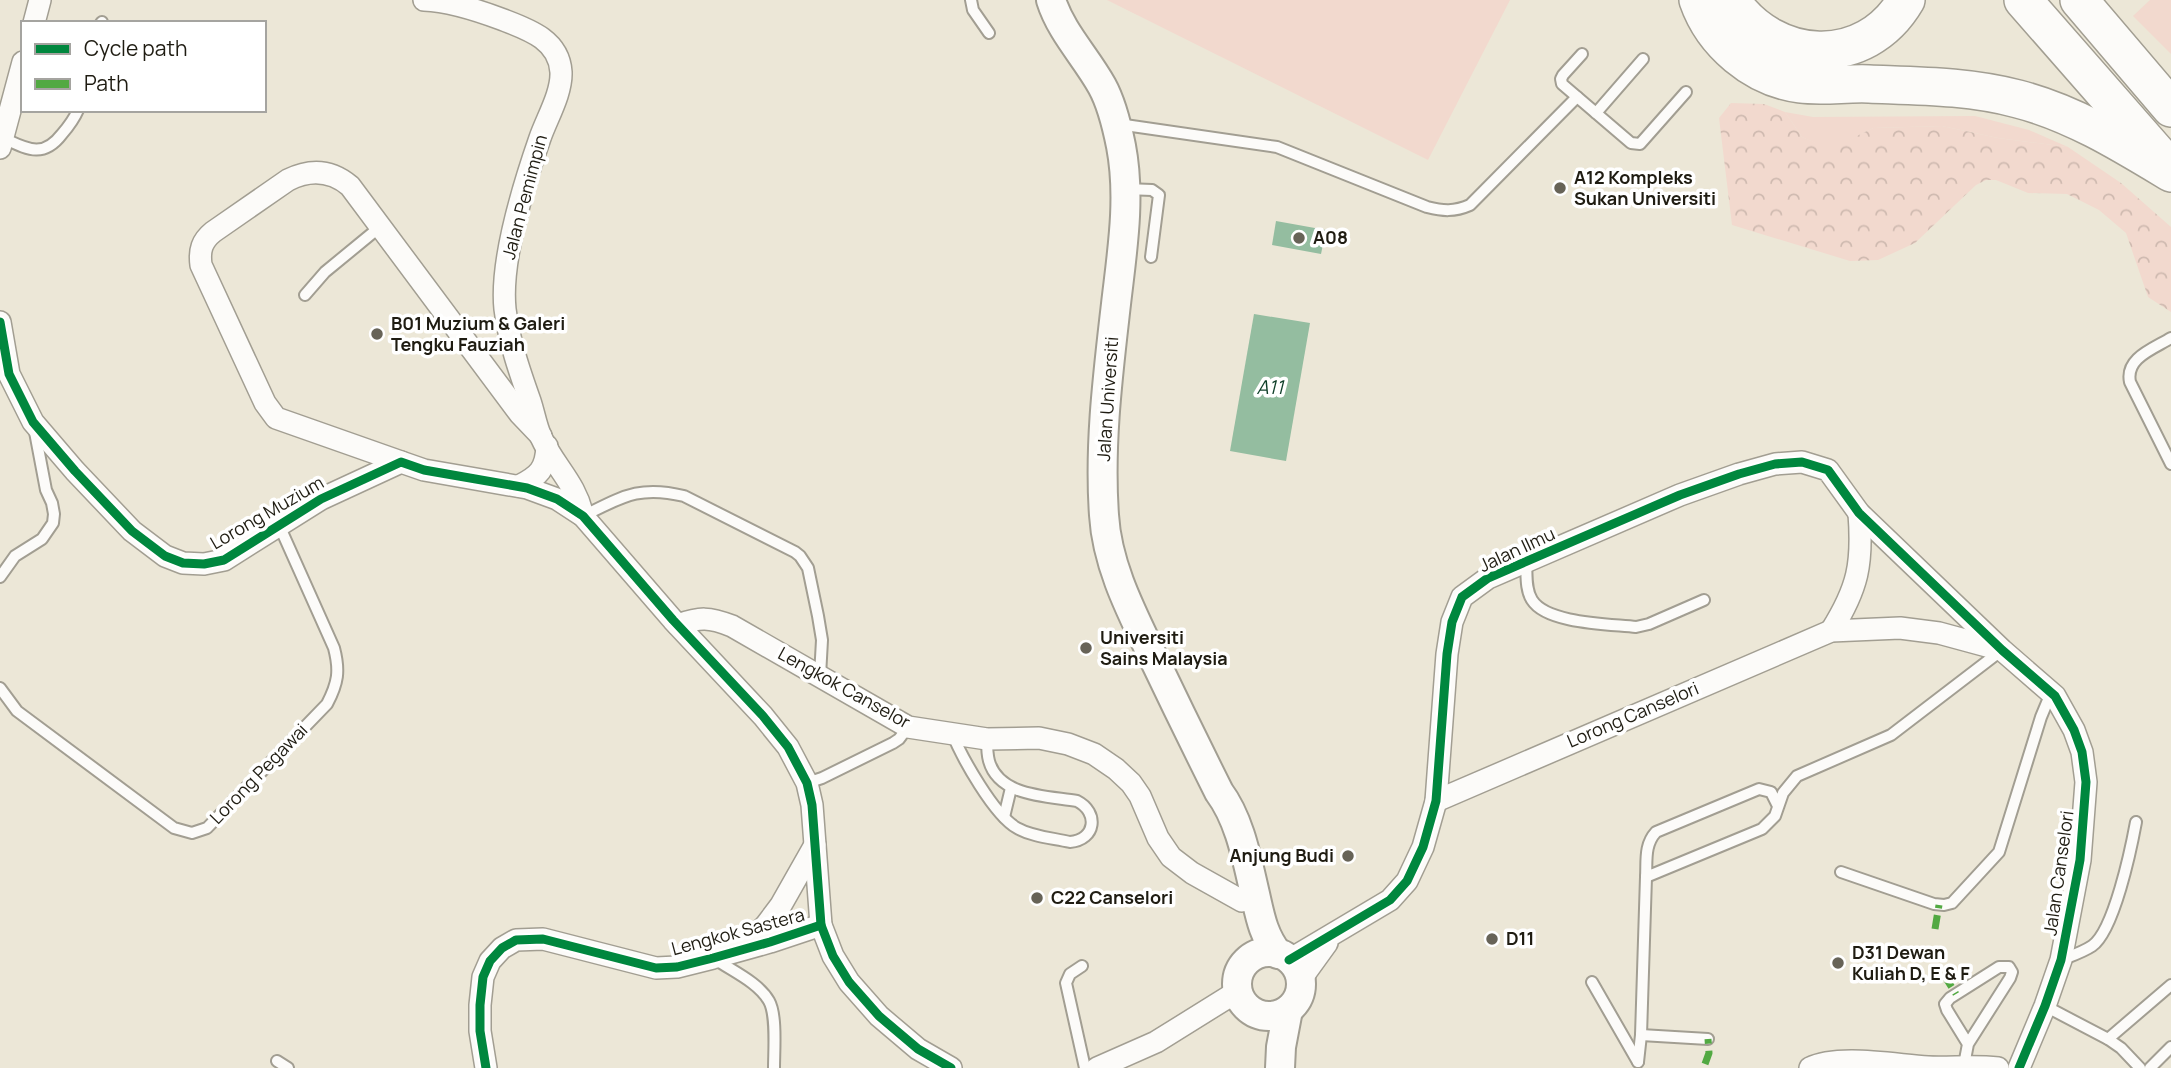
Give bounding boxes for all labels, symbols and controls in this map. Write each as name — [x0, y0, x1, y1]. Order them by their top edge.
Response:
legend — [21, 21, 266, 112]
text: Cycle path — [84, 34, 187, 62]
text: Path — [84, 69, 129, 97]
street label: Jalan Pemimpin — [496, 132, 552, 262]
place label: A12 Kompleks Sukan Universiti — [1574, 165, 1716, 210]
marker: A12 Kompleks Sukan Universiti — [1552, 180, 1568, 196]
place label: A08 — [1313, 225, 1348, 249]
marker: A08 — [1291, 230, 1307, 246]
place label: B01 Muzium & Galeri Tengku Fauziah — [391, 311, 565, 356]
marker: B01 Muzium & Galeri Tengku Fauziah — [369, 326, 385, 342]
street label: Jalan Universiti — [1091, 336, 1123, 462]
water label: A11 — [1257, 374, 1285, 400]
street label: Lorong Muzium — [205, 470, 328, 554]
street label: Jalan Ilmu — [1475, 521, 1558, 577]
place label: Universiti Sains Malaysia — [1100, 625, 1228, 670]
marker: Universiti Sains Malaysia — [1078, 640, 1094, 656]
street label: Lengkok Canselor — [774, 641, 915, 734]
street label: Lorong Canselori — [1563, 676, 1702, 753]
street label: Lorong Pegawai — [204, 718, 312, 829]
street label: Jalan Canselori — [2037, 809, 2079, 937]
place label: Anjung Budi — [1230, 843, 1334, 867]
marker: Anjung Budi — [1340, 848, 1356, 864]
place label: C22 Canselori — [1051, 885, 1173, 909]
marker: C22 Canselori — [1029, 890, 1045, 906]
street label: Lengkok Sastera — [669, 902, 807, 960]
place label: D11 — [1506, 926, 1534, 950]
marker: D11 — [1484, 931, 1500, 947]
place label: D31 Dewan Kuliah D, E & F — [1852, 940, 1970, 985]
marker: D31 Dewan Kuliah D, E & F — [1830, 955, 1846, 971]

